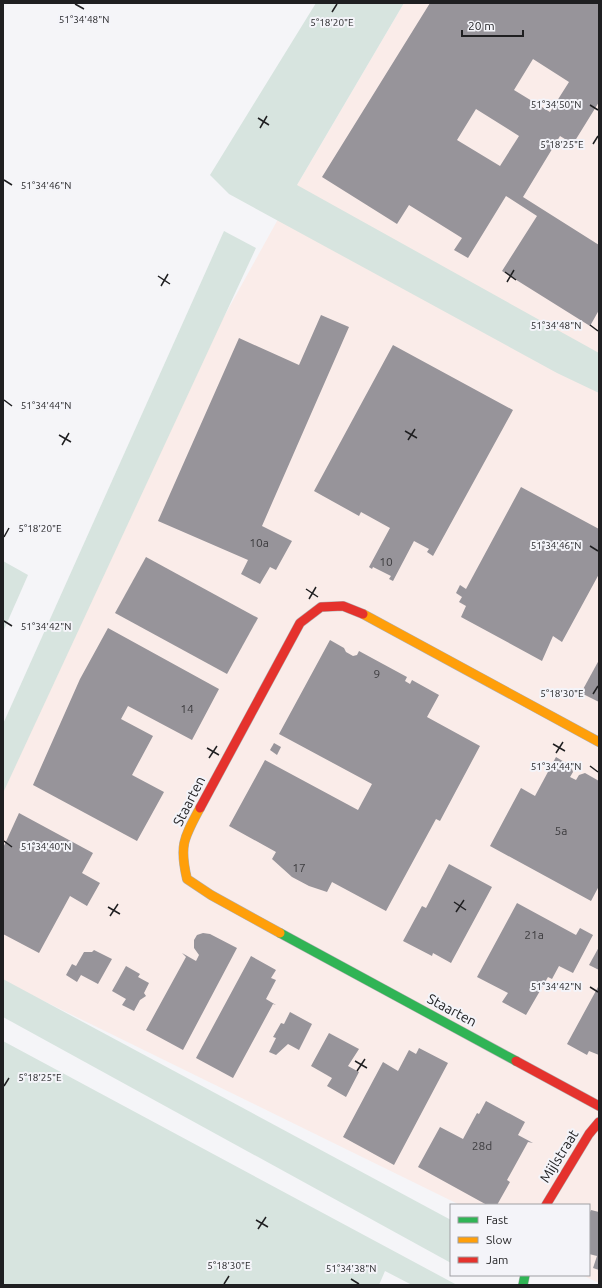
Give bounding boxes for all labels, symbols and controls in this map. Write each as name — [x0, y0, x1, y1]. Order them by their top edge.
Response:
scale bar — [462, 12, 523, 38]
text: 51°34'48"N — [59, 14, 109, 25]
text: 5°18'20"E — [310, 17, 354, 28]
text: 20 m — [468, 19, 495, 32]
text: 51°34'50"N — [531, 99, 581, 110]
text: 5°18'25"E — [540, 139, 584, 150]
text: 51°34'46"N — [21, 180, 71, 191]
text: 51°34'48"N — [531, 320, 581, 331]
text: 51°34'44"N — [21, 400, 71, 411]
text: 5°18'20"E — [18, 523, 62, 534]
house number: 10a — [249, 536, 269, 549]
text: 51°34'46"N — [531, 540, 581, 551]
house number: 10 — [379, 555, 393, 568]
text: 51°34'42"N — [21, 621, 71, 632]
house number: 9 — [374, 667, 380, 680]
text: 5°18'30"E — [540, 688, 584, 699]
house number: 14 — [180, 702, 194, 715]
text: 51°34'44"N — [531, 761, 581, 772]
street label: Staarten — [170, 773, 208, 829]
house number: 5a — [555, 824, 567, 837]
text: 51°34'40"N — [21, 841, 71, 852]
house number: 17 — [292, 861, 306, 874]
house number: 21a — [524, 928, 544, 941]
text: 51°34'42"N — [531, 981, 581, 992]
street label: Staarten — [425, 990, 479, 1030]
text: 5°18'25"E — [18, 1072, 62, 1083]
street label: Mijlstraat — [536, 1126, 582, 1185]
house number: 28d — [472, 1139, 492, 1152]
legend — [450, 1204, 590, 1276]
text: Fast — [486, 1213, 508, 1226]
text: Slow — [486, 1233, 512, 1246]
text: Jam — [486, 1253, 508, 1266]
text: 5°18'30"E — [207, 1260, 251, 1271]
text: 51°34'38"N — [326, 1263, 376, 1274]

